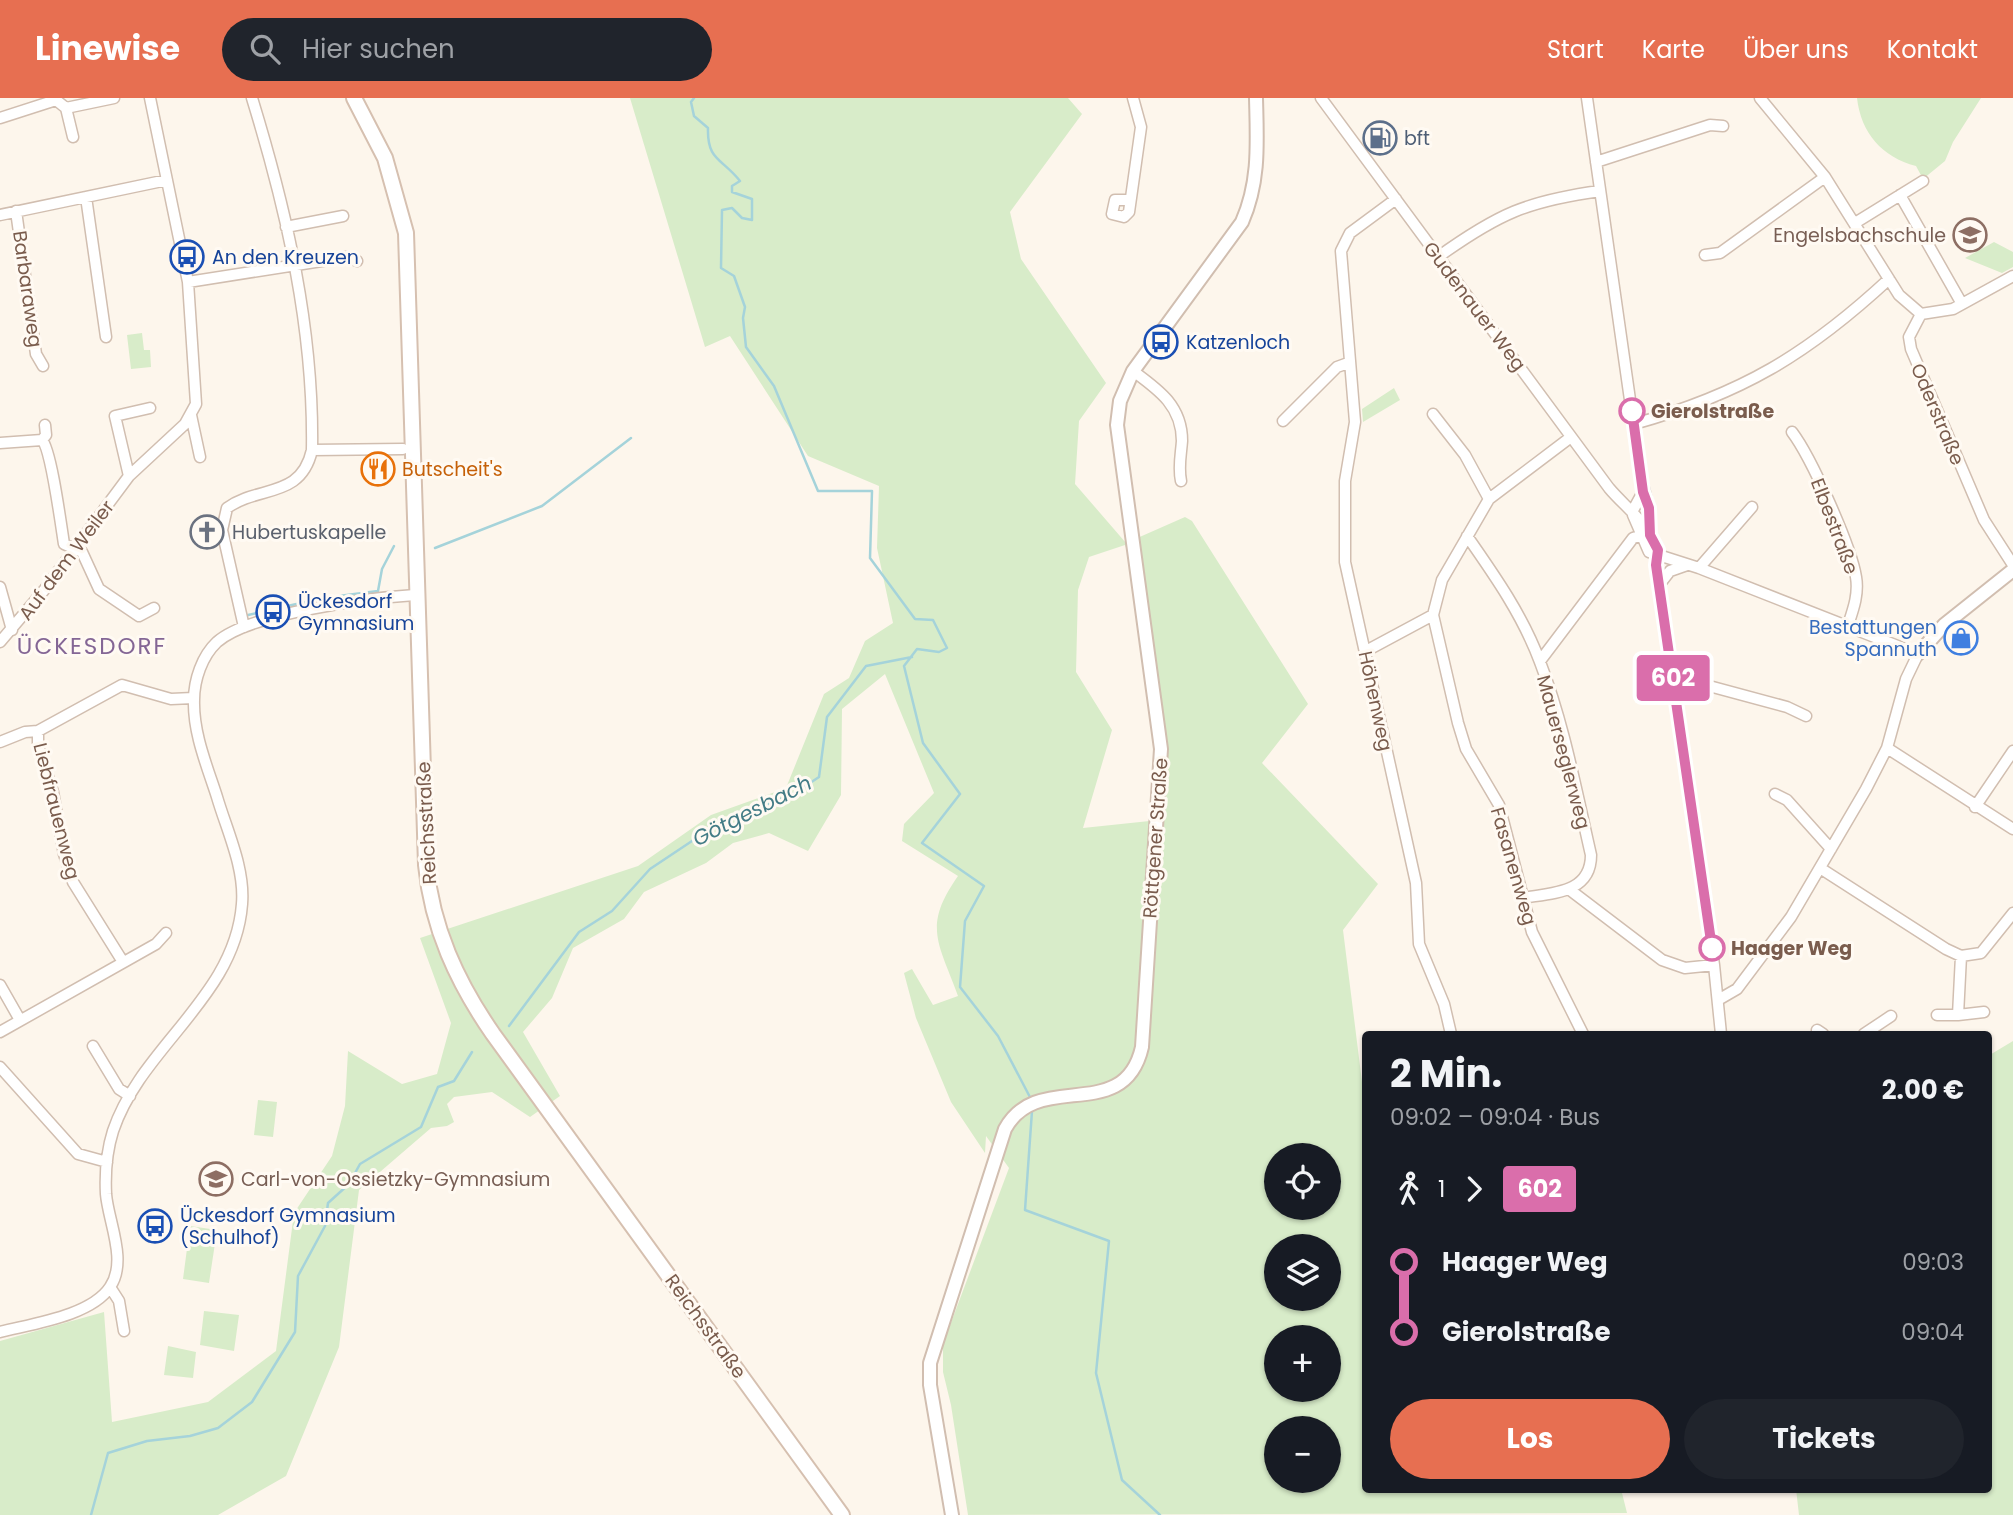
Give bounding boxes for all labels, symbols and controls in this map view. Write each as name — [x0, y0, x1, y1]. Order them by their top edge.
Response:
search box — [222, 18, 712, 81]
text: Linewise — [35, 25, 180, 72]
icon: search — [246, 30, 284, 68]
text: Hier suchen — [302, 31, 455, 67]
text: Start — [1547, 33, 1604, 66]
text: Karte — [1642, 33, 1705, 66]
text: Über uns — [1743, 33, 1849, 66]
text: Kontakt — [1887, 33, 1978, 66]
fuel station icon: bft — [1361, 119, 1399, 157]
place label: bft — [1404, 125, 1430, 152]
school or university icon: Engelsbachschule — [1951, 216, 1989, 254]
place label: Engelsbachschule — [1773, 222, 1946, 249]
street label: Barbaraweg — [6, 229, 49, 349]
street label: Gudenauer Weg — [1417, 236, 1532, 377]
bus stop icon: An den Kreuzen — [168, 238, 206, 276]
place label: An den Kreuzen — [212, 244, 359, 271]
bus stop icon: Katzenloch — [1142, 323, 1180, 361]
place label: Katzenloch — [1186, 329, 1290, 356]
street label: Oderstraße — [1904, 359, 1971, 469]
marker: Gierolstraße — [1619, 398, 1645, 424]
place label: Gierolstraße — [1651, 398, 1774, 425]
restaurant icon: Butscheit's — [359, 450, 397, 488]
place label: Butscheit's — [402, 456, 503, 483]
street label: Elbestraße — [1804, 474, 1865, 578]
street label: Auf dem Weiler — [12, 495, 121, 626]
church icon: Hubertuskapelle — [188, 513, 226, 551]
place label: Hubertuskapelle — [232, 519, 386, 546]
place label: Ückesdorf Gymnasium — [298, 588, 414, 637]
bus stop icon: Ückesdorf Gymnasium — [254, 593, 292, 631]
place label: Bestattungen Spannuth — [1809, 614, 1937, 663]
shop icon: Bestattungen Spannuth — [1942, 619, 1980, 657]
district label: ÜCKESDORF — [17, 630, 167, 662]
street label: Höhenweg — [1352, 649, 1399, 754]
line badge: 602 — [1633, 655, 1713, 701]
text: 602 — [1651, 661, 1695, 694]
street label: Mauerseglerweg — [1530, 672, 1597, 832]
street label: Liebfrauenweg — [26, 740, 87, 882]
street label: Röttgener Straße — [1136, 757, 1175, 919]
street label: Reichsstraße — [410, 761, 443, 885]
water label: Götgesbach — [687, 768, 816, 853]
street label: Fasanenweg — [1484, 804, 1543, 928]
marker: Haager Weg — [1699, 935, 1725, 961]
place label: Haager Weg — [1731, 935, 1852, 962]
text: 2 Min. — [1390, 1047, 1502, 1100]
text: 2.00 € — [1882, 1072, 1964, 1108]
text: 09:02 – 09:04 · Bus — [1390, 1101, 1600, 1133]
map controls — [1264, 1143, 1341, 1493]
button: locate — [1264, 1143, 1341, 1220]
school or university icon: Carl-von-Ossietzky-Gymnasium — [197, 1160, 235, 1198]
place label: Carl-von-Ossietzky-Gymnasium — [241, 1166, 550, 1193]
icon: walk — [1390, 1170, 1428, 1208]
icon: forward — [1455, 1170, 1493, 1208]
text: 602 — [1517, 1172, 1562, 1205]
text: 1 — [1438, 1173, 1445, 1205]
place label: Ückesdorf Gymnasium (Schulhof) — [180, 1202, 396, 1251]
bus stop icon: Ückesdorf Gymnasium (Schulhof) — [136, 1207, 174, 1245]
button: layers — [1264, 1234, 1341, 1311]
text: Haager Weg — [1442, 1244, 1608, 1280]
text: 09:03 — [1902, 1246, 1964, 1278]
street label: Reichsstraße — [658, 1269, 753, 1384]
text: Gierolstraße — [1442, 1314, 1610, 1350]
text: 09:04 — [1901, 1316, 1964, 1348]
button: + — [1264, 1325, 1341, 1402]
button: Los — [1390, 1399, 1670, 1479]
button: Tickets — [1684, 1399, 1964, 1479]
button: − — [1264, 1416, 1341, 1493]

